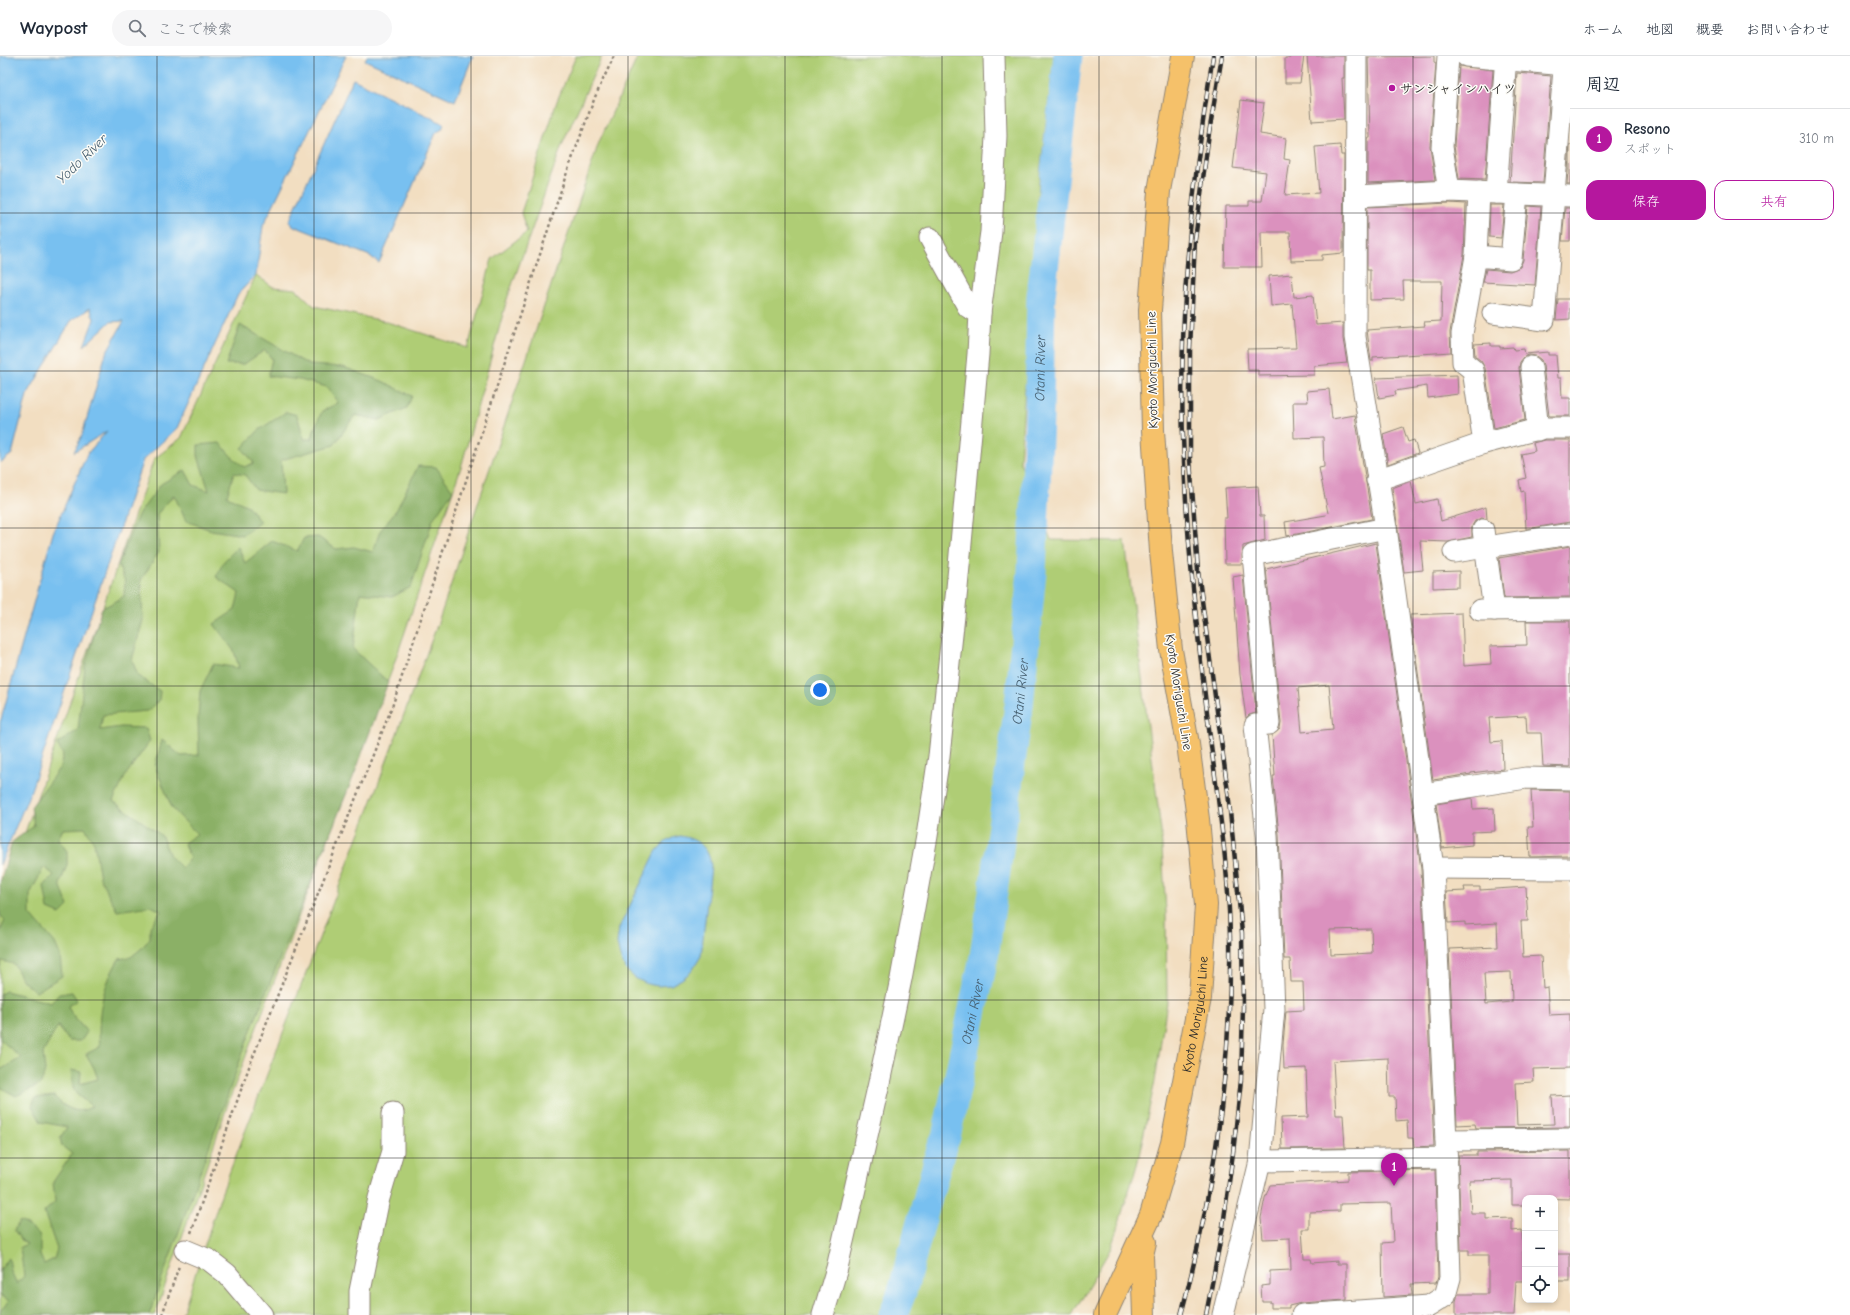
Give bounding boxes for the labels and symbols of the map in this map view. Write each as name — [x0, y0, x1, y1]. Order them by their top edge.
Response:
place label: サンシャインハイツ — [1400, 81, 1516, 96]
marker: サンシャインハイツ — [1387, 83, 1397, 93]
water label: Yodo River — [53, 130, 112, 187]
street label: Kyoto Moriguchi Line — [1143, 311, 1161, 429]
water label: Otani River — [1031, 334, 1049, 401]
street label: Kyoto Moriguchi Line — [1162, 633, 1196, 752]
water label: Otani River — [1008, 656, 1032, 725]
your location — [810, 680, 830, 700]
street label: Kyoto Moriguchi Line — [1178, 955, 1210, 1074]
water label: Otani River — [957, 976, 988, 1046]
pin: 1 — [1381, 1153, 1407, 1186]

